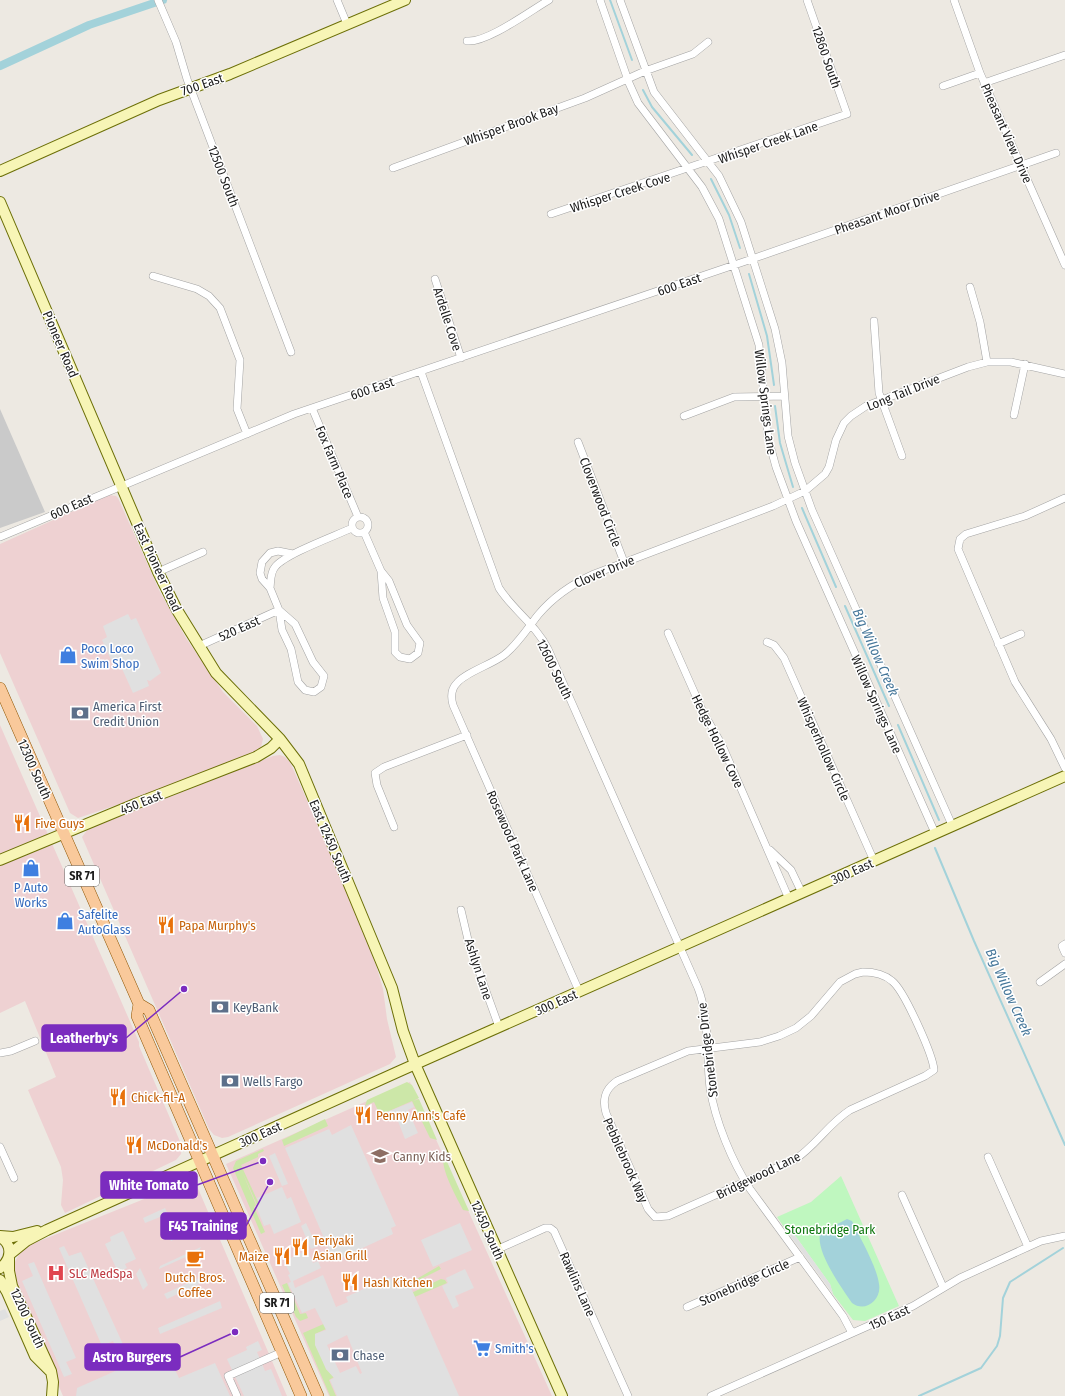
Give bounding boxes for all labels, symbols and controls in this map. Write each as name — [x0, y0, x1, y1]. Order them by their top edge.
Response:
street label: 12860 South — [809, 24, 844, 90]
street label: 700 East — [179, 70, 226, 99]
street label: Pheasant View Drive — [978, 81, 1035, 185]
street label: Whisper Brook Bay — [462, 100, 561, 149]
street label: Whisper Creek Lane — [716, 118, 820, 167]
street label: 12500 South — [205, 143, 242, 209]
street label: Whisper Creek Cove — [568, 169, 672, 216]
street label: Pheasant Moor Drive — [833, 187, 942, 237]
street label: 600 East — [655, 270, 704, 299]
street label: Ardelle Cove — [430, 285, 465, 353]
street label: Pioneer Road — [40, 309, 81, 380]
street label: Willow Springs Lane — [752, 348, 779, 456]
street label: Long Tail Drive — [865, 371, 942, 414]
street label: 600 East — [348, 374, 397, 403]
street label: Fox Farm Place — [312, 423, 357, 501]
street label: Cloverwood Circle — [577, 455, 625, 549]
street label: 600 East — [48, 490, 96, 522]
street label: East Pioneer Road — [130, 520, 185, 614]
street label: Clover Drive — [572, 552, 637, 591]
water label: Big Willow Creek — [849, 606, 902, 699]
street label: 520 East — [216, 612, 263, 644]
street label: 12600 South — [534, 637, 576, 702]
place label: Poco Loco Swim Shop — [81, 641, 139, 671]
shop icon: Poco Loco Swim Shop — [58, 645, 78, 665]
street label: Willow Springs Lane — [848, 653, 905, 756]
street label: Hedge Hollow Cove — [688, 692, 747, 790]
street label: Whisperhollow Circle — [794, 695, 853, 803]
place label: America First Credit Union — [93, 699, 162, 729]
bank icon: America First Credit Union — [70, 703, 90, 723]
street label: 12300 South — [15, 737, 54, 802]
street label: 450 East — [118, 787, 165, 818]
street label: Rosewood Park Lane — [483, 788, 542, 894]
street label: East 12450 South — [306, 797, 355, 885]
restaurant icon: Five Guys — [12, 813, 32, 833]
place label: Five Guys — [35, 816, 85, 831]
street label: 300 East — [829, 855, 876, 887]
shop icon: P Auto Works — [21, 858, 41, 878]
road number: SR 71 — [65, 866, 99, 886]
place label: P Auto Works — [14, 880, 48, 910]
place label: Safelite AutoGlass — [78, 907, 131, 937]
shop icon: Safelite AutoGlass — [55, 911, 75, 931]
restaurant icon: Papa Murphy's — [156, 915, 176, 935]
place label: Papa Murphy's — [179, 918, 256, 933]
street label: Ashlyn Lane — [462, 937, 495, 1002]
water label: Big Willow Creek — [982, 946, 1035, 1039]
street label: 300 East — [533, 986, 580, 1018]
bank icon: KeyBank — [210, 997, 230, 1017]
place label: KeyBank — [233, 1000, 279, 1015]
street label: Stonebridge Drive — [694, 1002, 721, 1098]
callout: Leatherby's — [42, 1025, 126, 1051]
text: Leatherby's — [50, 1030, 118, 1047]
bank icon: Wells Fargo — [220, 1071, 240, 1091]
place label: Wells Fargo — [243, 1074, 303, 1089]
restaurant icon: Chick-fil-A — [108, 1087, 128, 1107]
place label: Chick-fil-A — [131, 1090, 185, 1105]
restaurant icon: Penny Ann's Café — [353, 1105, 373, 1125]
place label: Penny Ann's Café — [376, 1108, 466, 1123]
street label: Pebblebrook Way — [600, 1115, 651, 1205]
street label: 300 East — [237, 1118, 284, 1150]
restaurant icon: McDonald's — [124, 1135, 144, 1155]
place label: McDonald's — [147, 1138, 208, 1153]
school or university icon: Canny Kids — [370, 1146, 390, 1166]
place label: Canny Kids — [393, 1149, 451, 1164]
street label: Bridgewood Lane — [714, 1149, 803, 1202]
callout: White Tomato — [101, 1172, 197, 1198]
text: White Tomato — [109, 1177, 189, 1194]
street label: 12450 South — [468, 1198, 507, 1262]
callout: F45 Training — [161, 1213, 246, 1239]
text: F45 Training — [168, 1218, 238, 1235]
park label: Stonebridge Park — [785, 1222, 876, 1237]
place label: Teriyaki Asian Grill — [313, 1233, 368, 1263]
restaurant icon: Teriyaki Asian Grill — [290, 1237, 310, 1257]
restaurant icon: Maize — [272, 1246, 292, 1266]
cafe icon: Dutch Bros. Coffee — [185, 1248, 205, 1268]
place label: Maize — [239, 1249, 269, 1264]
street label: Rawlins Lane — [557, 1250, 598, 1319]
street label: Stonebridge Circle — [697, 1256, 792, 1309]
hospital icon: SLC MedSpa — [46, 1263, 66, 1283]
place label: SLC MedSpa — [69, 1266, 133, 1281]
place label: Dutch Bros. Coffee — [165, 1270, 225, 1300]
restaurant icon: Hash Kitchen — [340, 1272, 360, 1292]
place label: Hash Kitchen — [363, 1275, 433, 1290]
street label: 12200 South — [7, 1286, 48, 1351]
road number: SR 71 — [260, 1293, 294, 1313]
street label: 150 East — [867, 1302, 913, 1333]
supermarket icon: Smith's — [472, 1338, 492, 1358]
place label: Smith's — [495, 1341, 534, 1356]
callout: Astro Burgers — [85, 1344, 180, 1370]
bank icon: Chase — [330, 1345, 350, 1365]
place label: Chase — [353, 1348, 385, 1363]
text: Astro Burgers — [92, 1349, 171, 1366]

